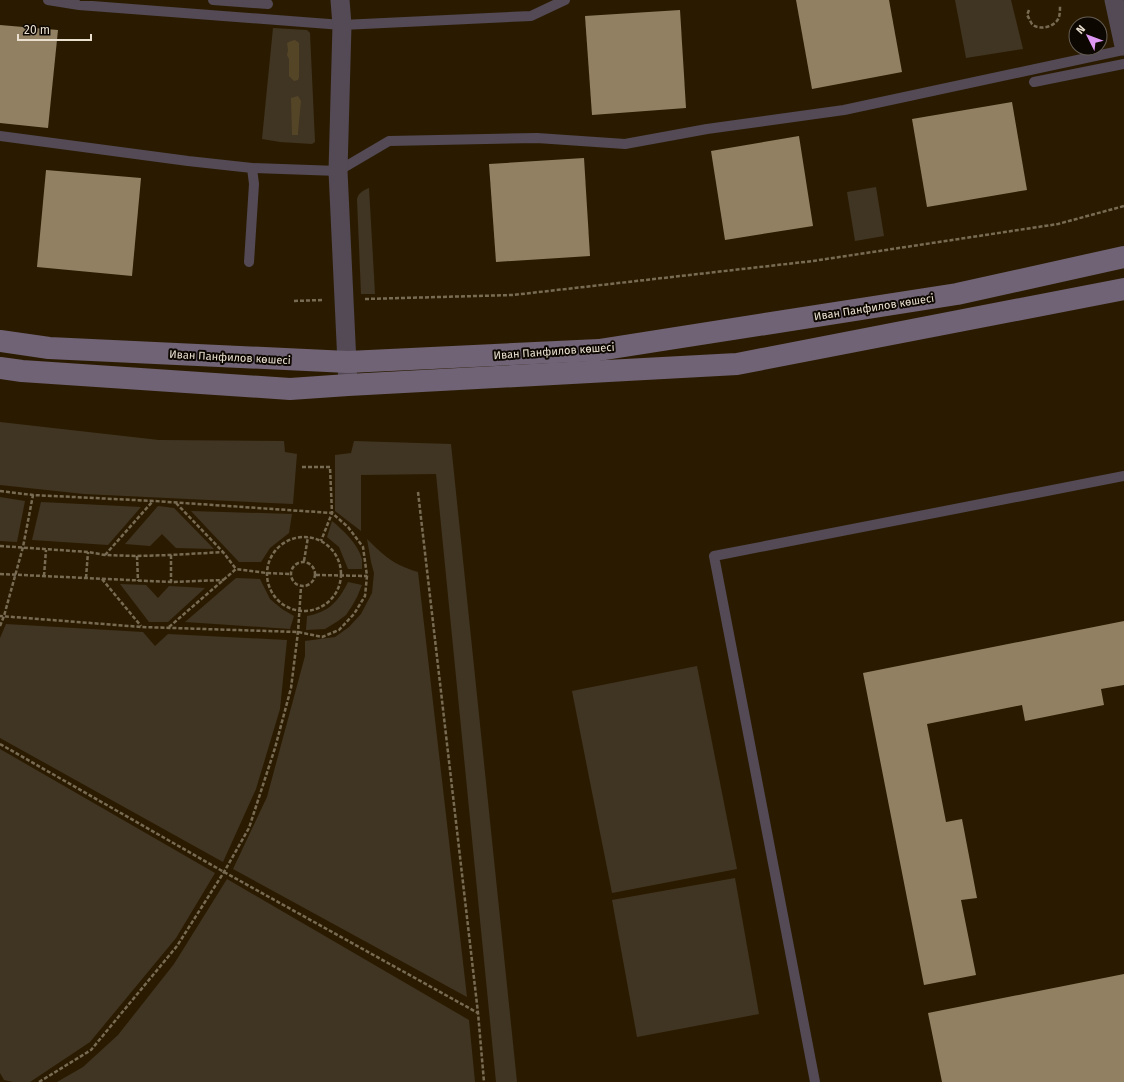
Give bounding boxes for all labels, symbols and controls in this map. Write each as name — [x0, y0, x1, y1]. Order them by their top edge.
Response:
scale bar — [18, 16, 91, 42]
north arrow — [1068, 16, 1108, 56]
text: 20 m — [24, 23, 50, 37]
text: N — [1074, 23, 1088, 37]
street label: Иван Панфилов көшесі — [813, 292, 935, 323]
street label: Иван Панфилов көшесі — [493, 341, 615, 362]
street label: Иван Панфилов көшесі — [169, 348, 291, 367]

